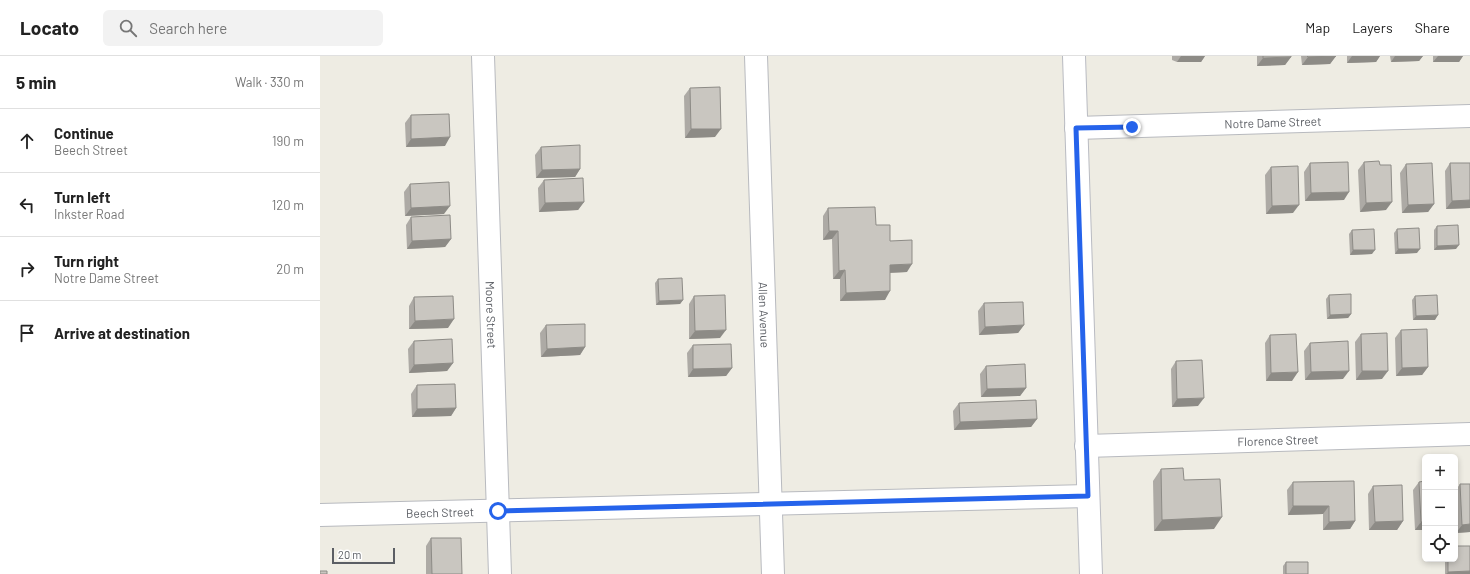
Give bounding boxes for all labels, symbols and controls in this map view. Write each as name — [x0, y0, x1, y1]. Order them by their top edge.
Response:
search box — [103, 10, 383, 46]
text: Locato — [20, 16, 79, 39]
icon: search — [117, 17, 139, 39]
text: Search here — [149, 19, 227, 37]
text: Map — [1305, 19, 1330, 36]
text: Layers — [1352, 19, 1393, 36]
text: Share — [1415, 19, 1450, 36]
text: 5 min — [16, 72, 56, 92]
text: Walk · 330 m — [235, 74, 304, 90]
street label: Notre Dame Street — [1224, 114, 1322, 130]
route end — [1123, 118, 1141, 136]
text: Continue — [54, 124, 114, 142]
icon: ahead — [16, 130, 38, 152]
text: 190 m — [272, 133, 304, 149]
text: Beech Street — [54, 142, 128, 158]
text: Turn left — [54, 188, 110, 206]
icon: left — [16, 194, 38, 216]
text: 120 m — [272, 197, 304, 213]
text: Inkster Road — [54, 206, 125, 222]
text: Turn right — [54, 252, 119, 270]
icon: right — [16, 258, 38, 280]
text: 20 m — [276, 261, 304, 277]
text: Notre Dame Street — [54, 270, 159, 286]
street label: Moore Street — [483, 281, 500, 349]
street label: Allen Avenue — [756, 282, 773, 348]
icon: arrive — [16, 322, 38, 344]
text: Arrive at destination — [54, 324, 190, 342]
street label: Florence Street — [1237, 432, 1319, 448]
map controls — [1422, 454, 1458, 562]
button: + — [1422, 454, 1458, 490]
button: − — [1422, 490, 1458, 526]
route start — [489, 502, 507, 520]
street label: Beech Street — [406, 504, 474, 520]
button: locate — [1422, 526, 1458, 562]
scale bar — [332, 546, 395, 565]
text: 20 m — [338, 548, 361, 561]

